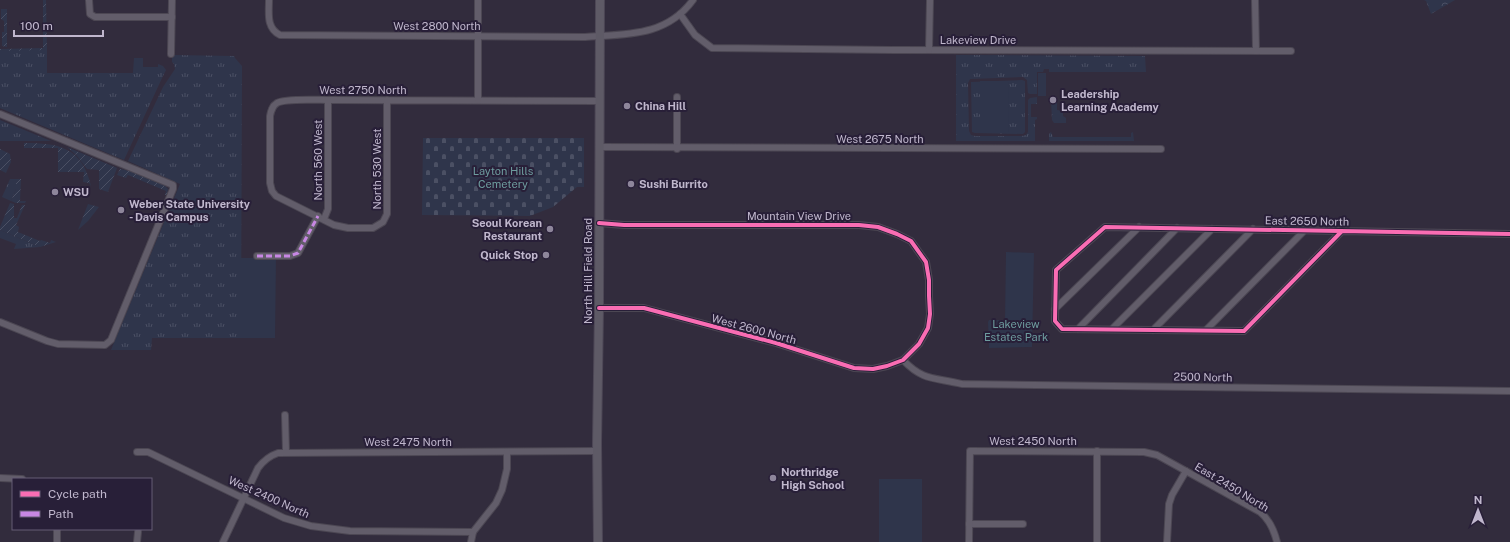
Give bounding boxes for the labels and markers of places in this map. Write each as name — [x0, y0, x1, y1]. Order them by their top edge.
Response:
place label: Leadership Learning Academy — [1061, 88, 1159, 113]
marker: Leadership Learning Academy — [1048, 95, 1058, 105]
place label: China Hill — [635, 100, 686, 112]
marker: China Hill — [622, 101, 632, 111]
place label: Sushi Burrito — [639, 178, 708, 190]
marker: Sushi Burrito — [626, 179, 636, 189]
place label: WSU — [63, 186, 89, 198]
marker: WSU — [50, 187, 60, 197]
place label: Weber State University - Davis Campus — [129, 198, 251, 223]
marker: Weber State University - Davis Campus — [116, 205, 126, 215]
place label: Seoul Korean Restaurant — [472, 217, 542, 242]
marker: Seoul Korean Restaurant — [545, 224, 555, 234]
place label: Quick Stop — [480, 249, 538, 261]
marker: Quick Stop — [541, 250, 551, 260]
place label: Northridge High School — [781, 466, 845, 491]
marker: Northridge High School — [768, 473, 778, 483]

